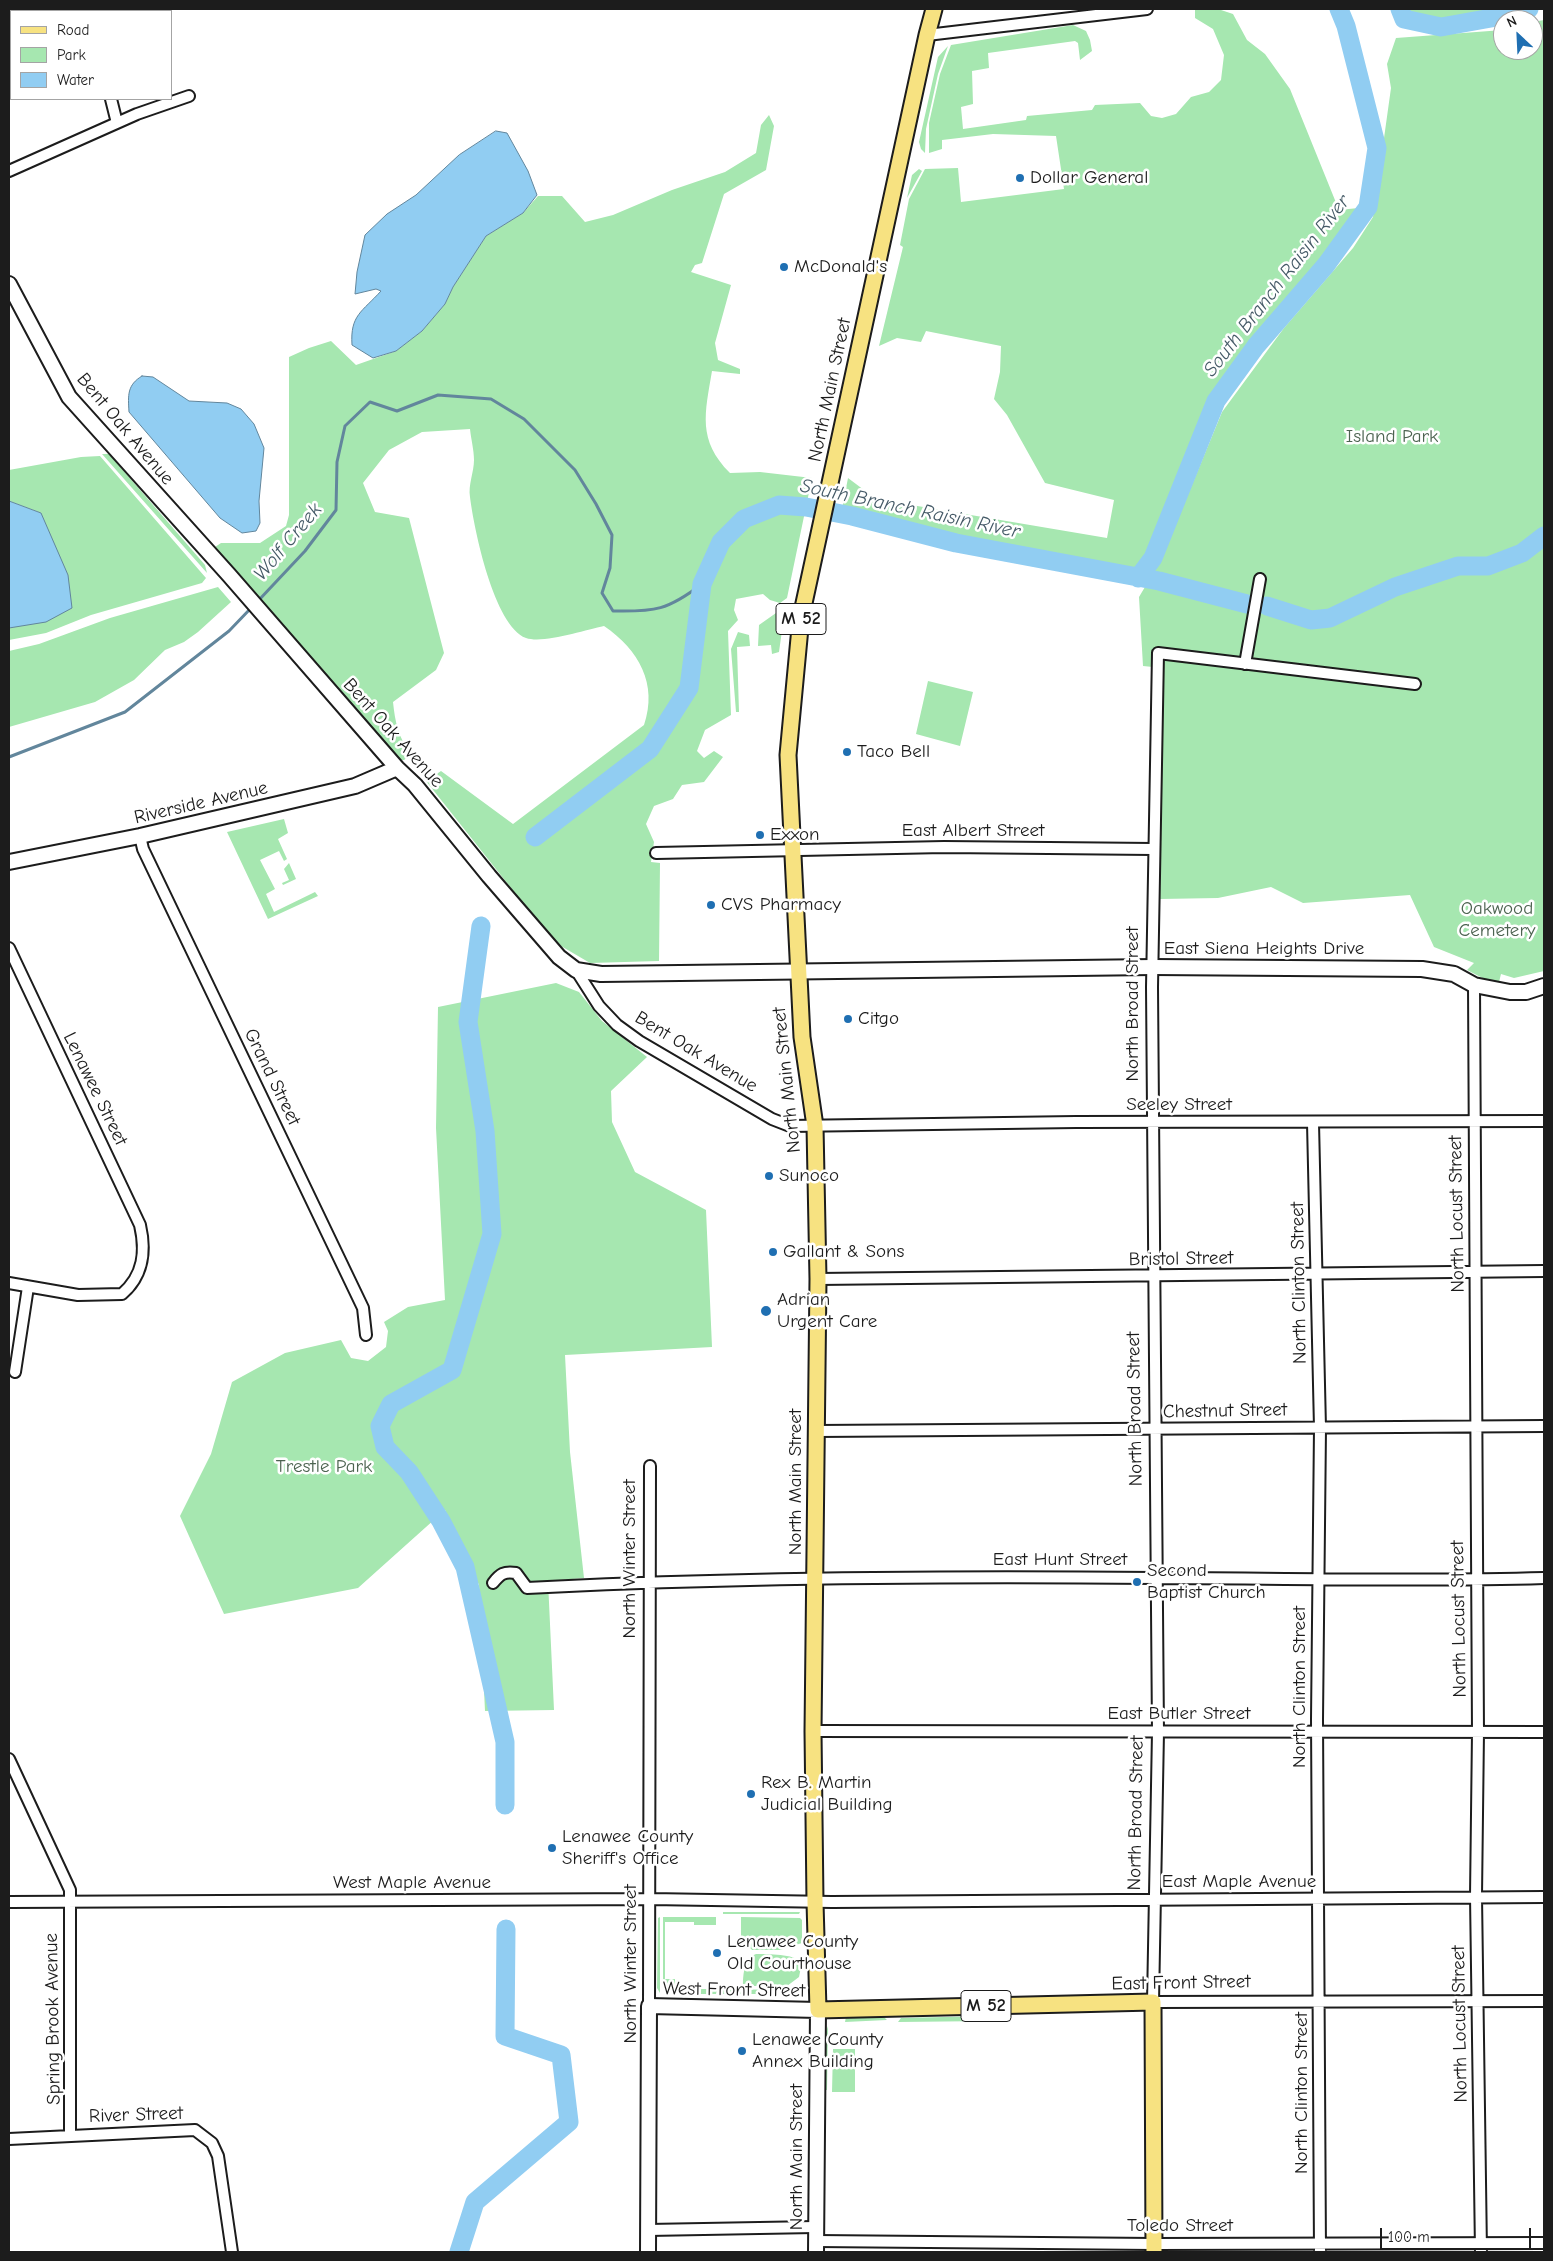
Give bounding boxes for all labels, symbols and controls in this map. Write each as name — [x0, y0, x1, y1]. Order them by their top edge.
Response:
legend — [10, 10, 172, 100]
north arrow — [1493, 10, 1543, 60]
text: N — [1504, 12, 1520, 31]
text: Road — [57, 21, 89, 39]
text: Park — [57, 46, 86, 64]
text: Water — [57, 71, 94, 89]
place label: Dollar General — [1030, 167, 1148, 189]
marker: Dollar General — [1014, 172, 1026, 184]
water label: South Branch Raisin River — [1199, 190, 1355, 382]
place label: McDonald's — [794, 256, 887, 278]
marker: McDonald's — [778, 261, 790, 273]
street label: North Main Street — [804, 316, 856, 464]
street label: Bent Oak Avenue — [72, 368, 178, 490]
park label: Island Park — [1346, 426, 1438, 448]
water label: South Branch Raisin River — [798, 474, 1022, 544]
water label: Wolf Creek — [249, 498, 327, 586]
road number: M 52 — [776, 604, 826, 634]
street label: Bent Oak Avenue — [338, 674, 448, 792]
place label: Taco Bell — [857, 741, 930, 763]
marker: Taco Bell — [841, 746, 853, 758]
street label: Riverside Avenue — [132, 777, 270, 829]
street label: East Albert Street — [902, 820, 1044, 842]
place label: Exxon — [770, 824, 820, 846]
marker: Exxon — [754, 829, 766, 841]
place label: CVS Pharmacy — [721, 894, 841, 916]
park label: Oakwood Cemetery — [1459, 898, 1535, 942]
marker: CVS Pharmacy — [705, 899, 717, 911]
street label: North Broad Street — [1122, 927, 1144, 1081]
street label: East Siena Heights Drive — [1164, 938, 1364, 960]
street label: Bent Oak Avenue — [631, 1006, 761, 1098]
street label: North Main Street — [768, 1006, 806, 1154]
place label: Citgo — [858, 1008, 899, 1030]
marker: Citgo — [842, 1013, 854, 1025]
street label: Grand Street — [239, 1025, 305, 1129]
street label: Lenawee Street — [58, 1029, 132, 1149]
street label: Seeley Street — [1126, 1094, 1232, 1116]
street label: North Locust Street — [1444, 1135, 1470, 1293]
place label: Sunoco — [779, 1165, 839, 1187]
marker: Sunoco — [763, 1170, 775, 1182]
street label: North Clinton Street — [1286, 1202, 1312, 1364]
place label: Gallant & Sons — [783, 1241, 904, 1263]
marker: Gallant & Sons — [767, 1246, 779, 1258]
street label: Bristol Street — [1129, 1247, 1233, 1271]
place label: Adrian Urgent Care — [777, 1289, 877, 1333]
marker: Adrian Urgent Care — [759, 1304, 773, 1318]
street label: North Broad Street — [1122, 1331, 1148, 1487]
street label: Chestnut Street — [1163, 1399, 1287, 1423]
street label: North Main Street — [785, 1409, 807, 1555]
park label: Trestle Park — [276, 1456, 372, 1478]
street label: North Winter Street — [619, 1479, 641, 1639]
street label: North Locust Street — [1446, 1540, 1472, 1698]
street label: East Hunt Street — [993, 1549, 1127, 1571]
place label: Second Baptist Church — [1147, 1560, 1266, 1604]
marker: Second Baptist Church — [1131, 1576, 1143, 1588]
street label: North Clinton Street — [1289, 1606, 1311, 1768]
street label: East Butler Street — [1107, 1703, 1251, 1725]
street label: North Broad Street — [1123, 1735, 1149, 1891]
place label: Rex B. Martin Judicial Building — [761, 1772, 892, 1816]
marker: Rex B. Martin Judicial Building — [745, 1788, 757, 1800]
place label: Lenawee County Sheriff's Office — [562, 1826, 693, 1870]
marker: Lenawee County Sheriff's Office — [546, 1842, 558, 1854]
street label: East Maple Avenue — [1162, 1871, 1316, 1893]
street label: West Maple Avenue — [333, 1872, 491, 1894]
street label: North Winter Street — [620, 1884, 642, 2044]
place label: Lenawee County Old Courthouse — [727, 1931, 858, 1975]
street label: Spring Brook Avenue — [40, 1933, 66, 2105]
street label: North Locust Street — [1447, 1945, 1473, 2103]
marker: Lenawee County Old Courthouse — [711, 1947, 723, 1959]
street label: East Front Street — [1111, 1970, 1251, 1996]
street label: West Front Street — [663, 1977, 805, 2003]
road number: M 52 — [961, 1990, 1011, 2022]
street label: North Clinton Street — [1291, 2012, 1313, 2174]
place label: Lenawee County Annex Building — [752, 2029, 883, 2073]
marker: Lenawee County Annex Building — [736, 2045, 748, 2057]
street label: North Main Street — [786, 2084, 808, 2230]
street label: River Street — [89, 2102, 183, 2128]
street label: Toledo Street — [1127, 2215, 1233, 2237]
scale bar — [1383, 2218, 1534, 2250]
text: 100 m — [1388, 2228, 1430, 2246]

